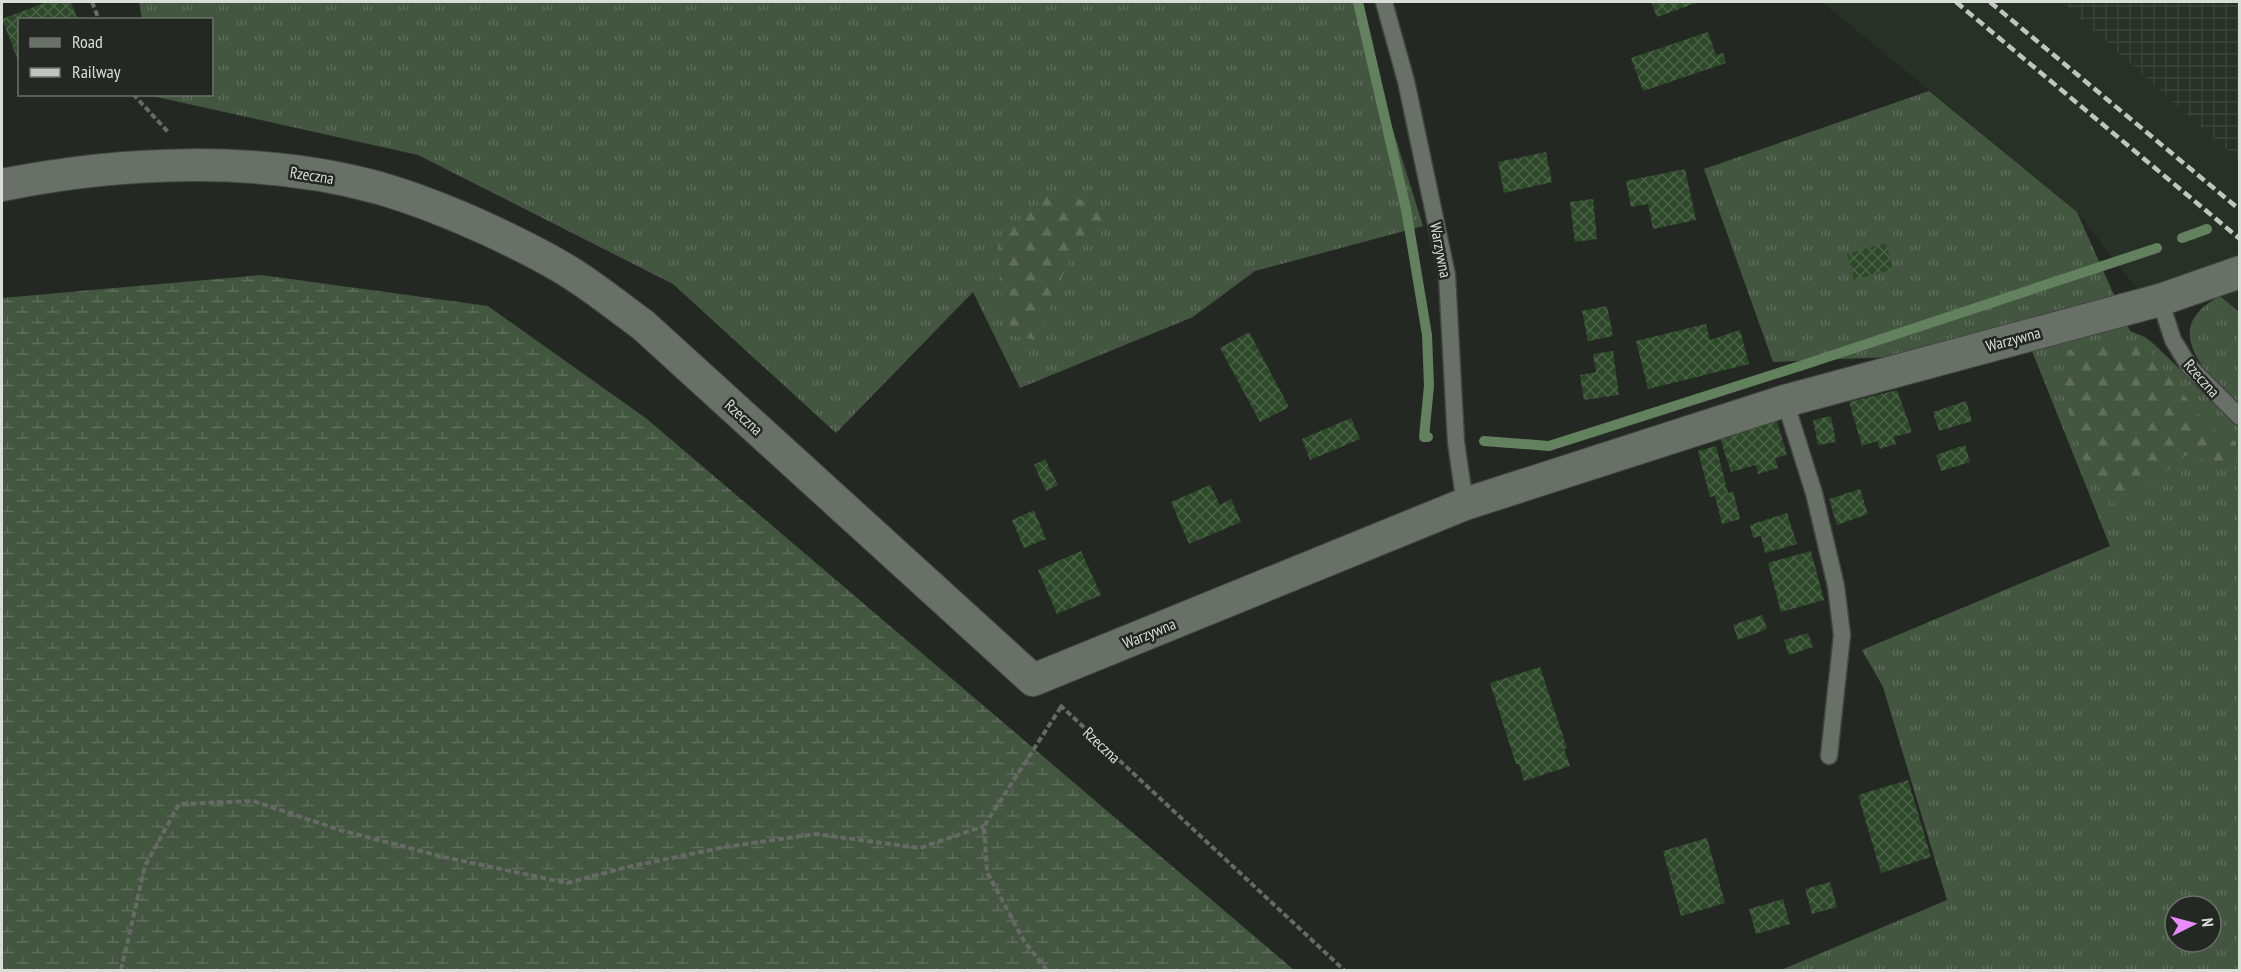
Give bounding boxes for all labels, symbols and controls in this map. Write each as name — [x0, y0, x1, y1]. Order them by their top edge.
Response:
legend — [18, 18, 213, 96]
text: Road — [72, 30, 103, 53]
text: Railway — [72, 60, 121, 83]
street label: Rzeczna — [289, 162, 335, 188]
street label: Warzywna — [1426, 221, 1456, 279]
street label: Warzywna — [1984, 322, 2042, 356]
street label: Rzeczna — [2180, 355, 2224, 401]
street label: Rzeczna — [721, 395, 767, 439]
street label: Warzywna — [1119, 613, 1179, 653]
street label: Rzeczna — [1079, 723, 1125, 767]
north arrow — [2163, 894, 2223, 954]
text: N — [2198, 917, 2218, 928]

